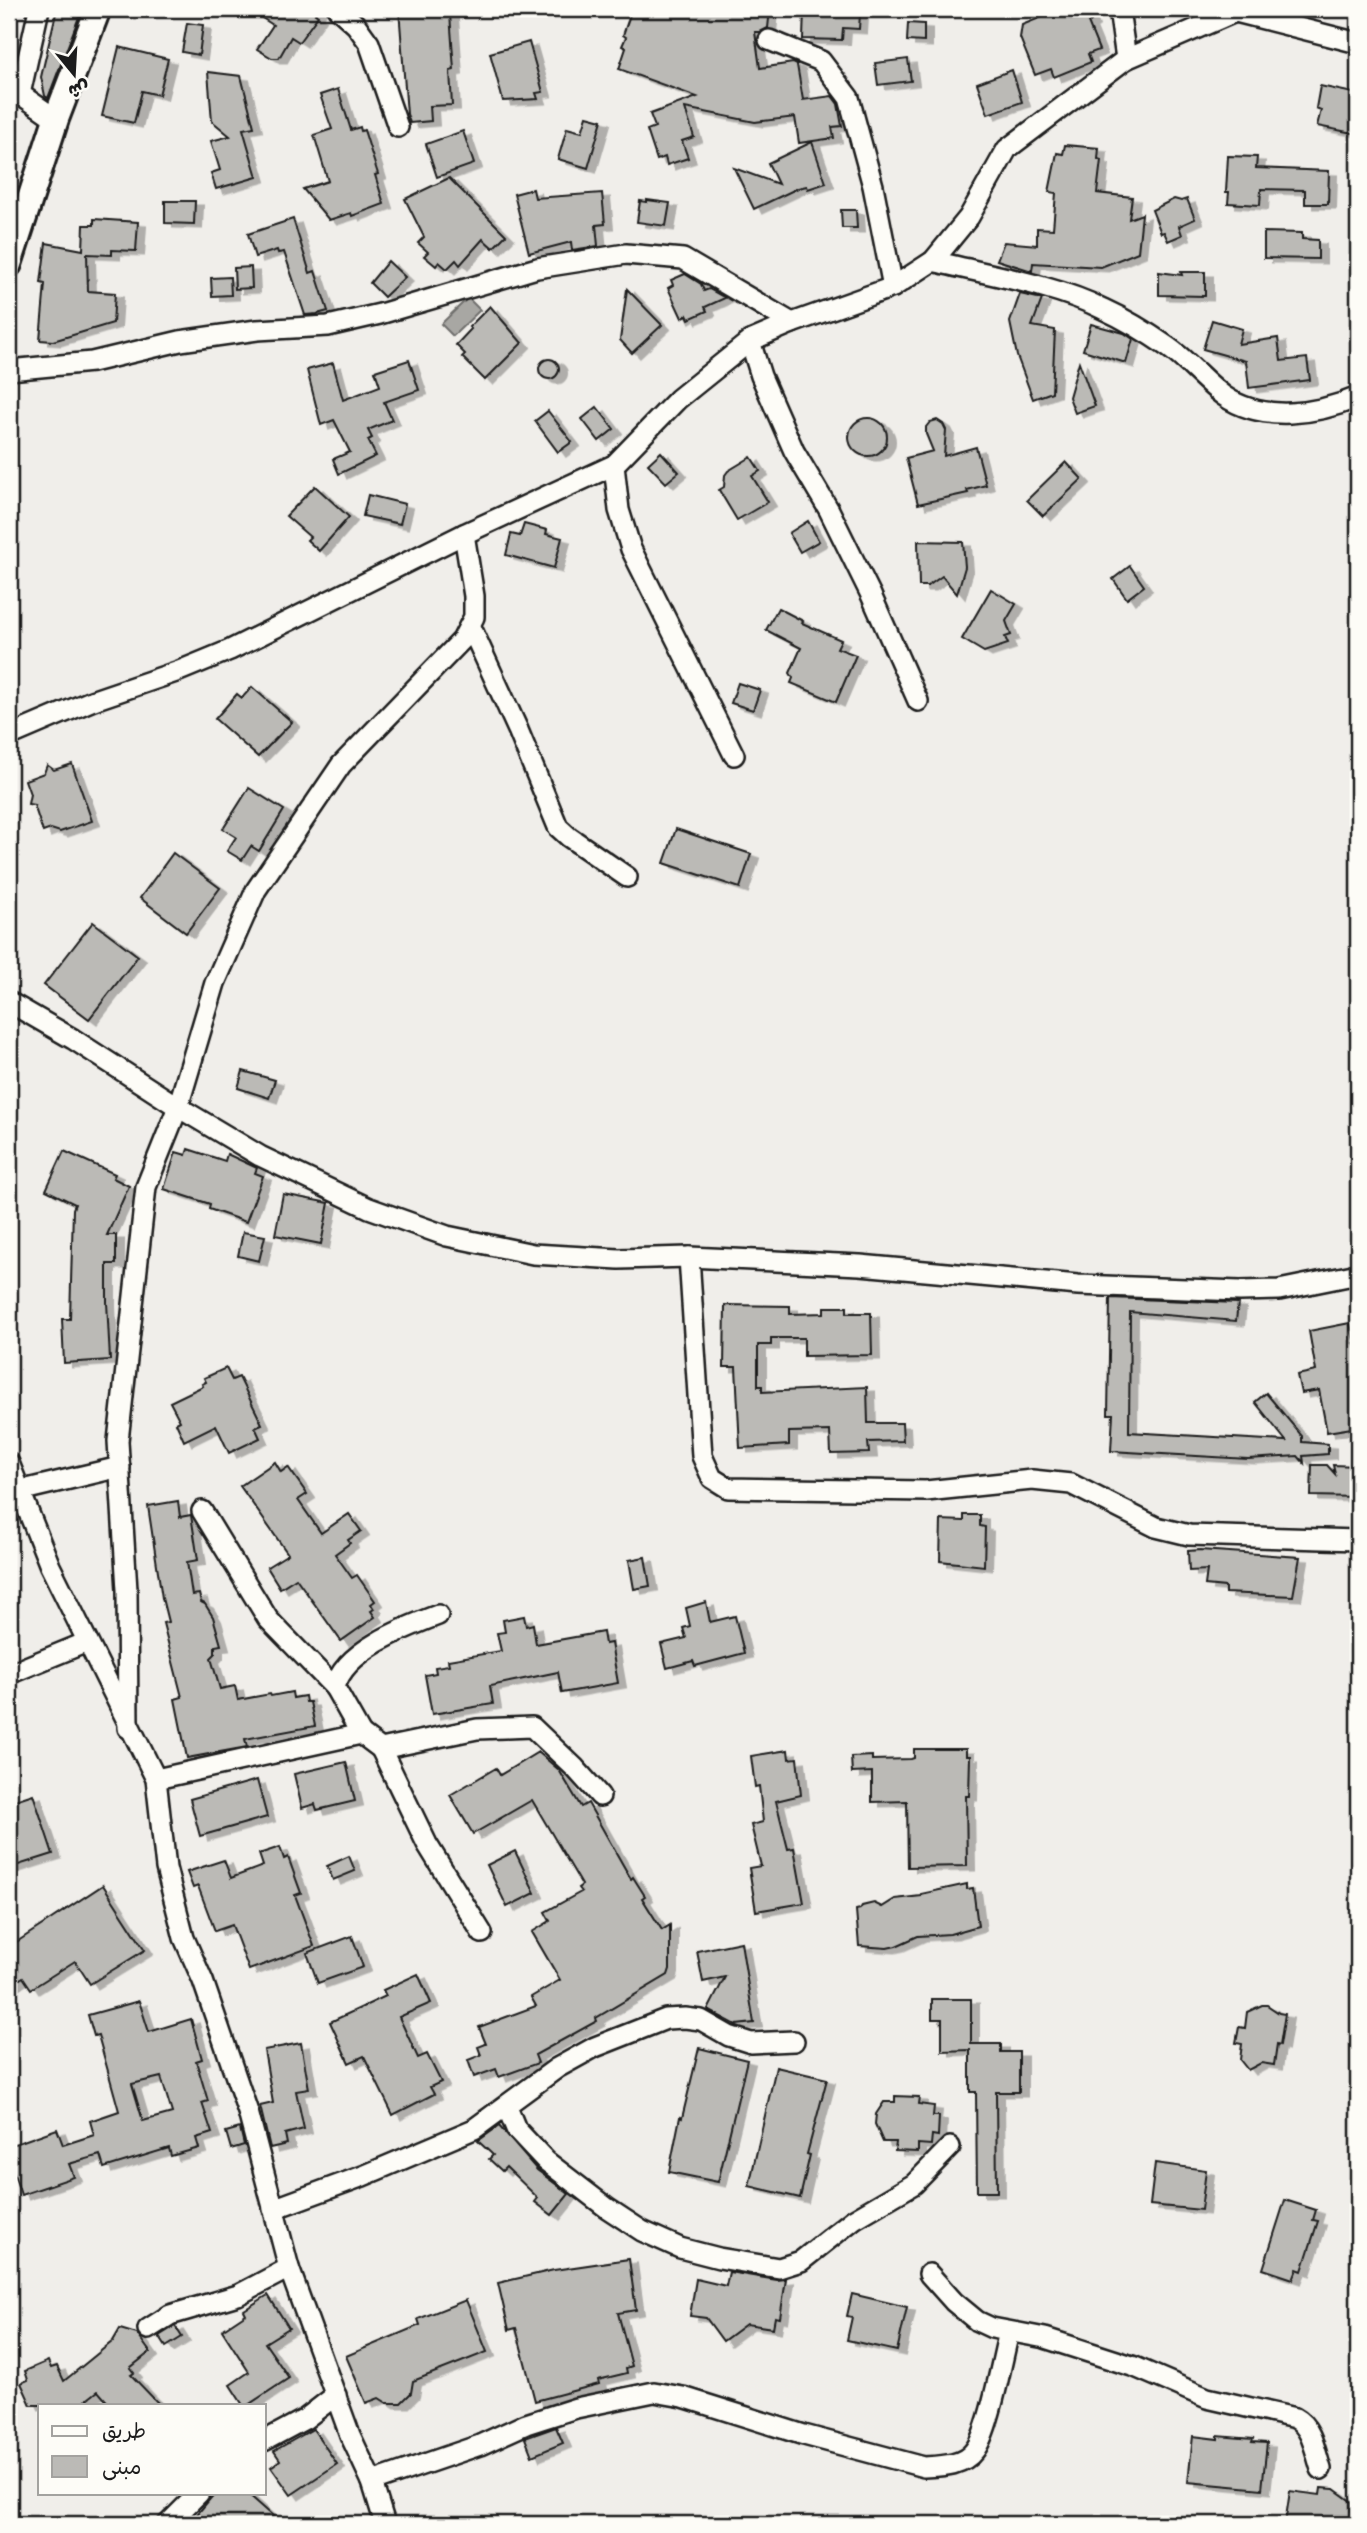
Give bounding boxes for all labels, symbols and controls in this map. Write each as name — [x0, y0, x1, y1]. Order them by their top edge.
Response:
north arrow — [38, 38, 108, 108]
text: ش — [65, 75, 93, 104]
legend — [38, 2404, 266, 2494]
text: طريق — [102, 2418, 146, 2444]
text: مبنى — [102, 2454, 141, 2481]

